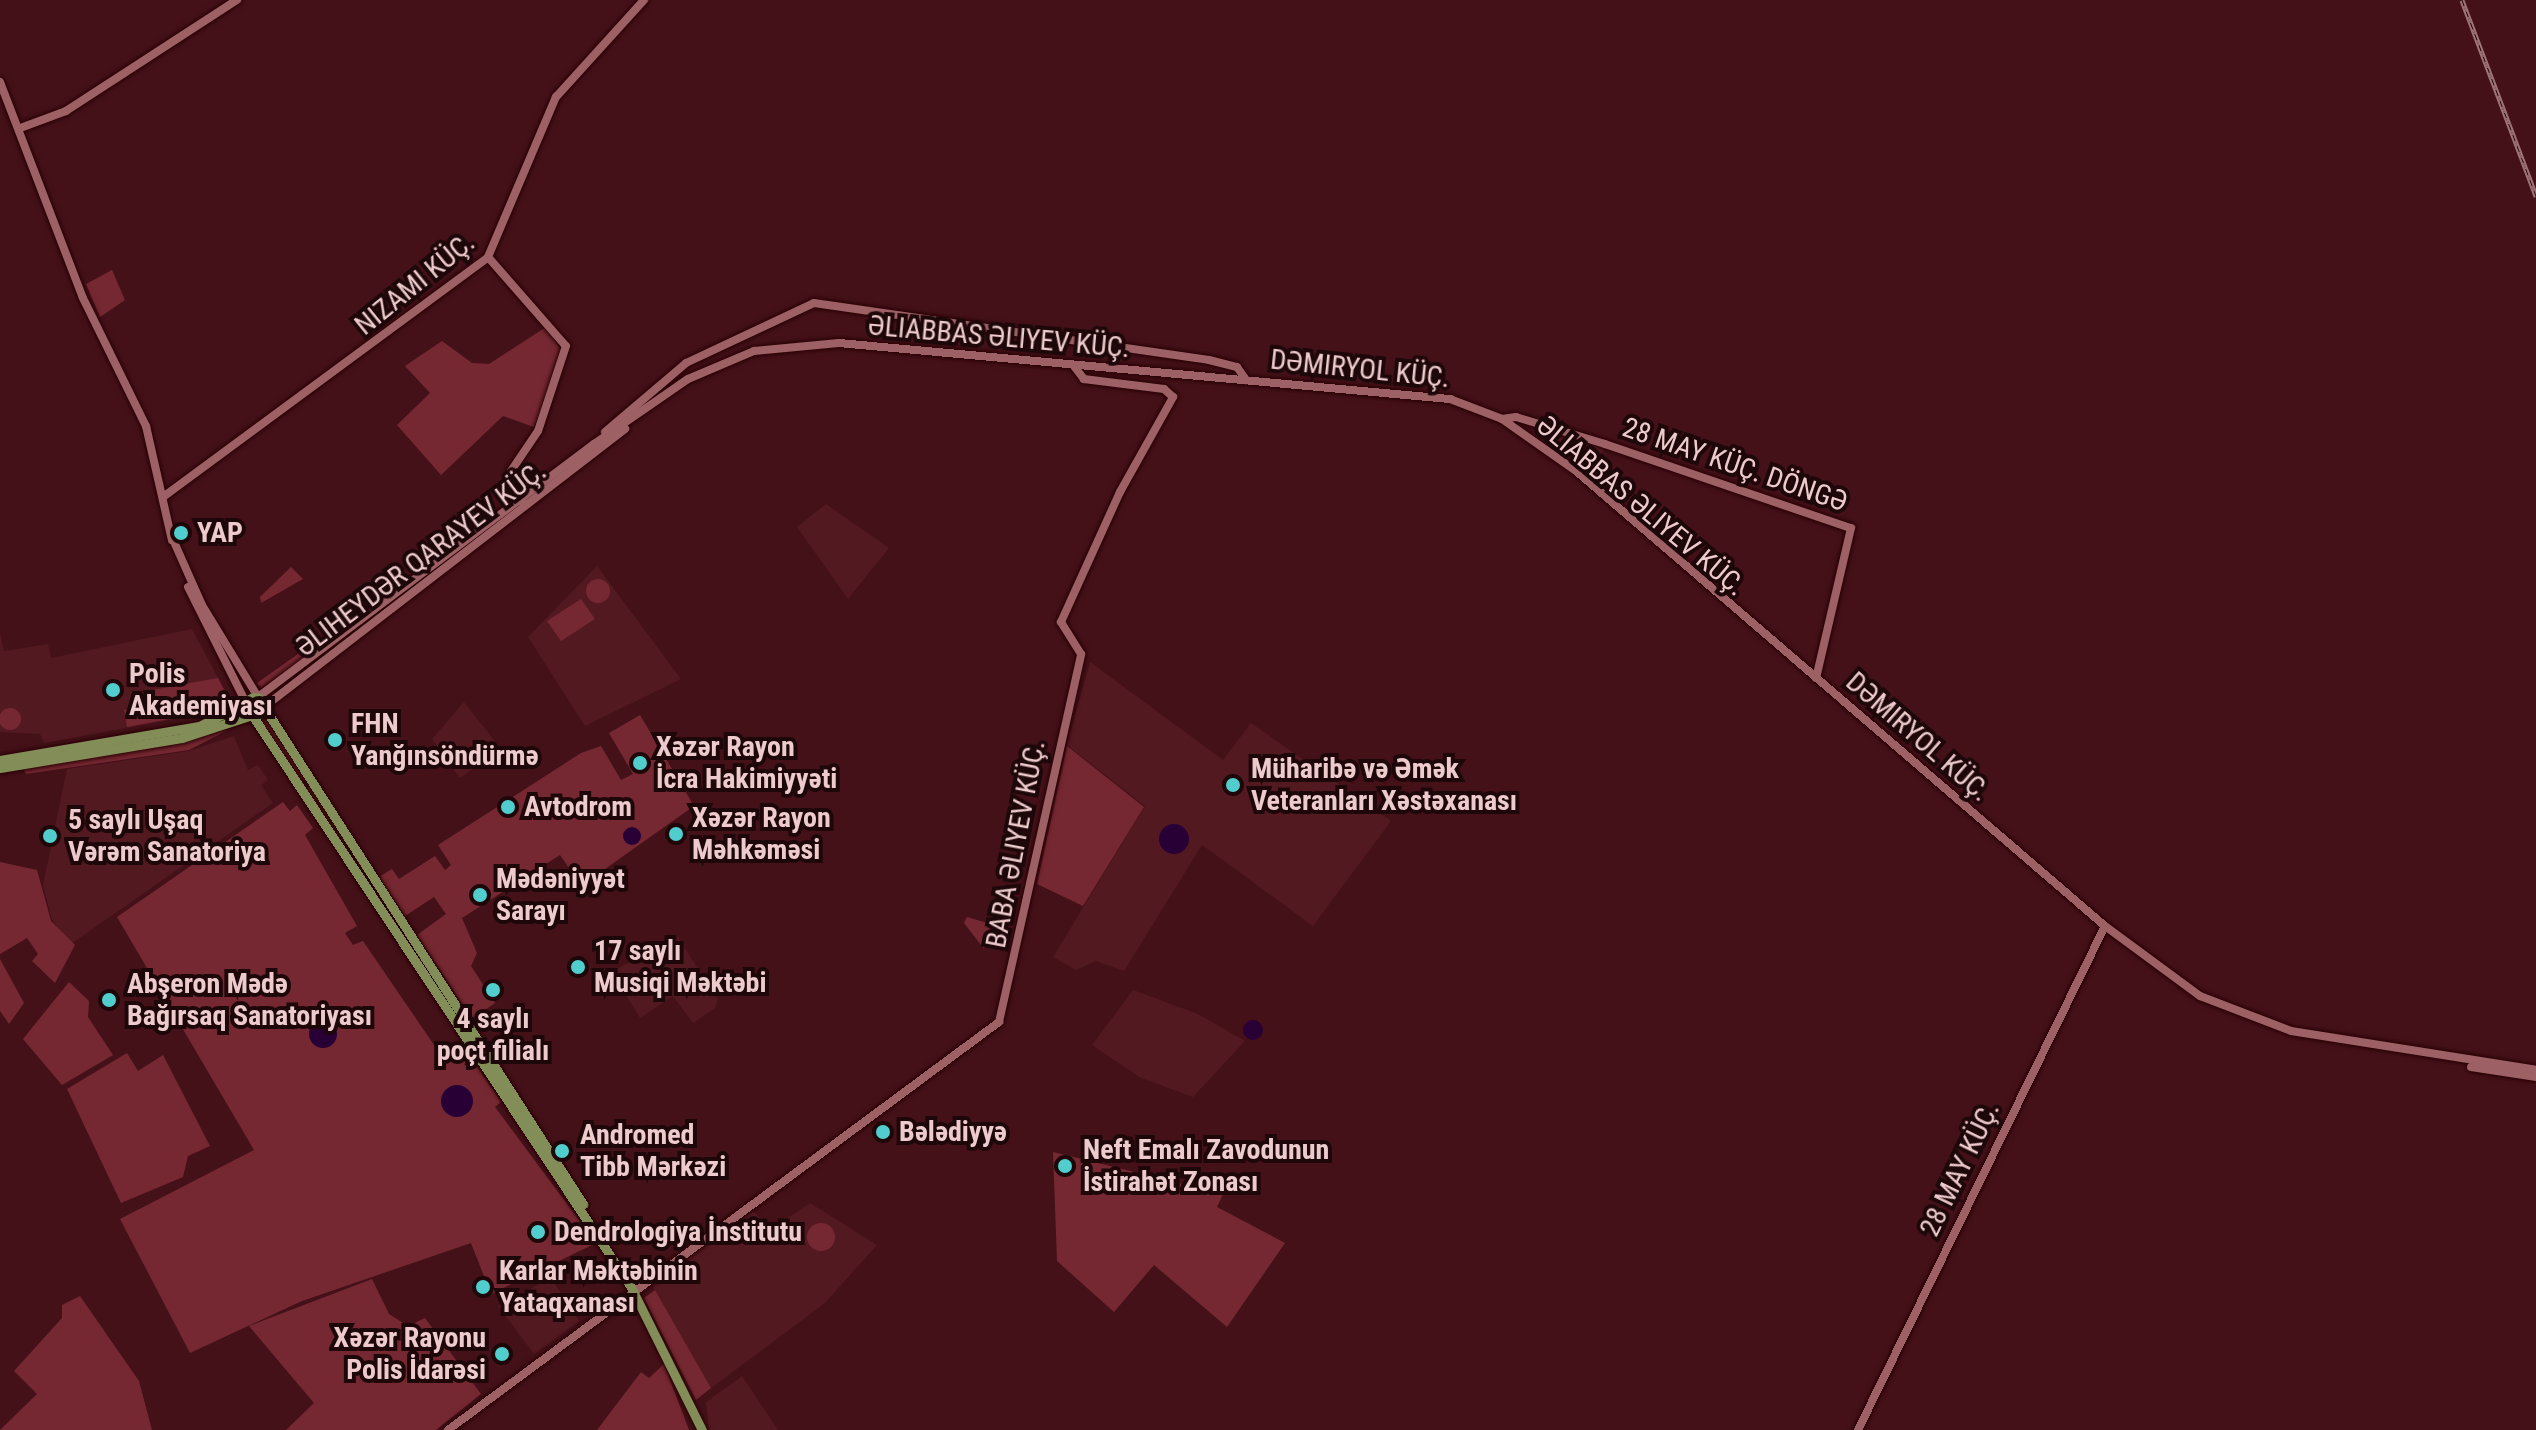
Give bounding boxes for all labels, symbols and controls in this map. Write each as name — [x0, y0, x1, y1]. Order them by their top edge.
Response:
street label: NIZAMI KÜÇ. — [348, 226, 482, 342]
street label: ƏLIABBAS ƏLIYEV KÜÇ. — [867, 309, 1131, 365]
street label: DƏMIRYOL KÜÇ. — [1269, 343, 1451, 395]
street label: ƏLIABBAS ƏLIYEV KÜÇ. — [1530, 409, 1752, 603]
street label: 28 MAY KÜÇ. DÖNGƏ — [1618, 411, 1852, 519]
street label: ƏLIHEYDƏR QARAYEV KÜÇ. — [289, 454, 553, 664]
place label: YAP — [197, 516, 243, 550]
marker: YAP — [172, 524, 190, 542]
place label: Polis Akademiyası — [129, 657, 273, 723]
street label: DƏMIRYOL KÜÇ. — [1839, 665, 1997, 809]
marker: Polis Akademiyası — [104, 681, 122, 699]
place label: FHN Yanğınsöndürmə — [351, 707, 539, 773]
place label: Xəzər Rayon İcra Hakimiyyəti — [656, 730, 837, 796]
marker: FHN Yanğınsöndürmə — [326, 731, 344, 749]
street label: BABA ƏLIYEV KÜÇ. — [979, 737, 1053, 951]
place label: Müharibə və Əmək Veteranları Xəstəxanası — [1251, 752, 1517, 818]
marker: Xəzər Rayon İcra Hakimiyyəti — [631, 754, 649, 772]
marker: Müharibə və Əmək Veteranları Xəstəxanası — [1222, 774, 1244, 796]
place label: Avtodrom — [524, 790, 632, 824]
marker: Avtodrom — [499, 798, 517, 816]
place label: Xəzər Rayon Məhkəməsi — [692, 801, 831, 867]
place label: 5 saylı Uşaq Vərəm Sanatoriya — [68, 803, 266, 869]
marker: 5 saylı Uşaq Vərəm Sanatoriya — [39, 825, 61, 847]
marker: Xəzər Rayon Məhkəməsi — [667, 825, 685, 843]
place label: Mədəniyyət Sarayı — [496, 862, 625, 928]
marker: Mədəniyyət Sarayı — [471, 886, 489, 904]
place label: 17 saylı Musiqi Məktəbi — [594, 934, 767, 1000]
marker: 17 saylı Musiqi Məktəbi — [569, 958, 587, 976]
place label: Abşeron Mədə Bağırsaq Sanatoriyası — [127, 967, 372, 1033]
marker: 4 saylı poçt filialı — [484, 981, 502, 999]
marker: Abşeron Mədə Bağırsaq Sanatoriyası — [98, 989, 120, 1011]
place label: 4 saylı poçt filialı — [437, 1002, 549, 1068]
street label: 28 MAY KÜÇ. — [1913, 1096, 2007, 1242]
place label: Bələdiyyə — [899, 1115, 1007, 1149]
place label: Andromed Tibb Mərkəzi — [580, 1118, 726, 1184]
marker: Bələdiyyə — [874, 1123, 892, 1141]
place label: Neft Emalı Zavodunun İstirahət Zonası — [1083, 1133, 1329, 1199]
marker: Andromed Tibb Mərkəzi — [551, 1140, 573, 1162]
marker: Neft Emalı Zavodunun İstirahət Zonası — [1054, 1155, 1076, 1177]
place label: Dendrologiya İnstitutu — [554, 1215, 802, 1249]
marker: Dendrologiya İnstitutu — [529, 1223, 547, 1241]
place label: Karlar Məktəbinin Yataqxanası — [499, 1254, 698, 1320]
marker: Karlar Məktəbinin Yataqxanası — [474, 1278, 492, 1296]
place label: Xəzər Rayonu Polis İdarəsi — [334, 1321, 486, 1387]
marker: Xəzər Rayonu Polis İdarəsi — [493, 1345, 511, 1363]

